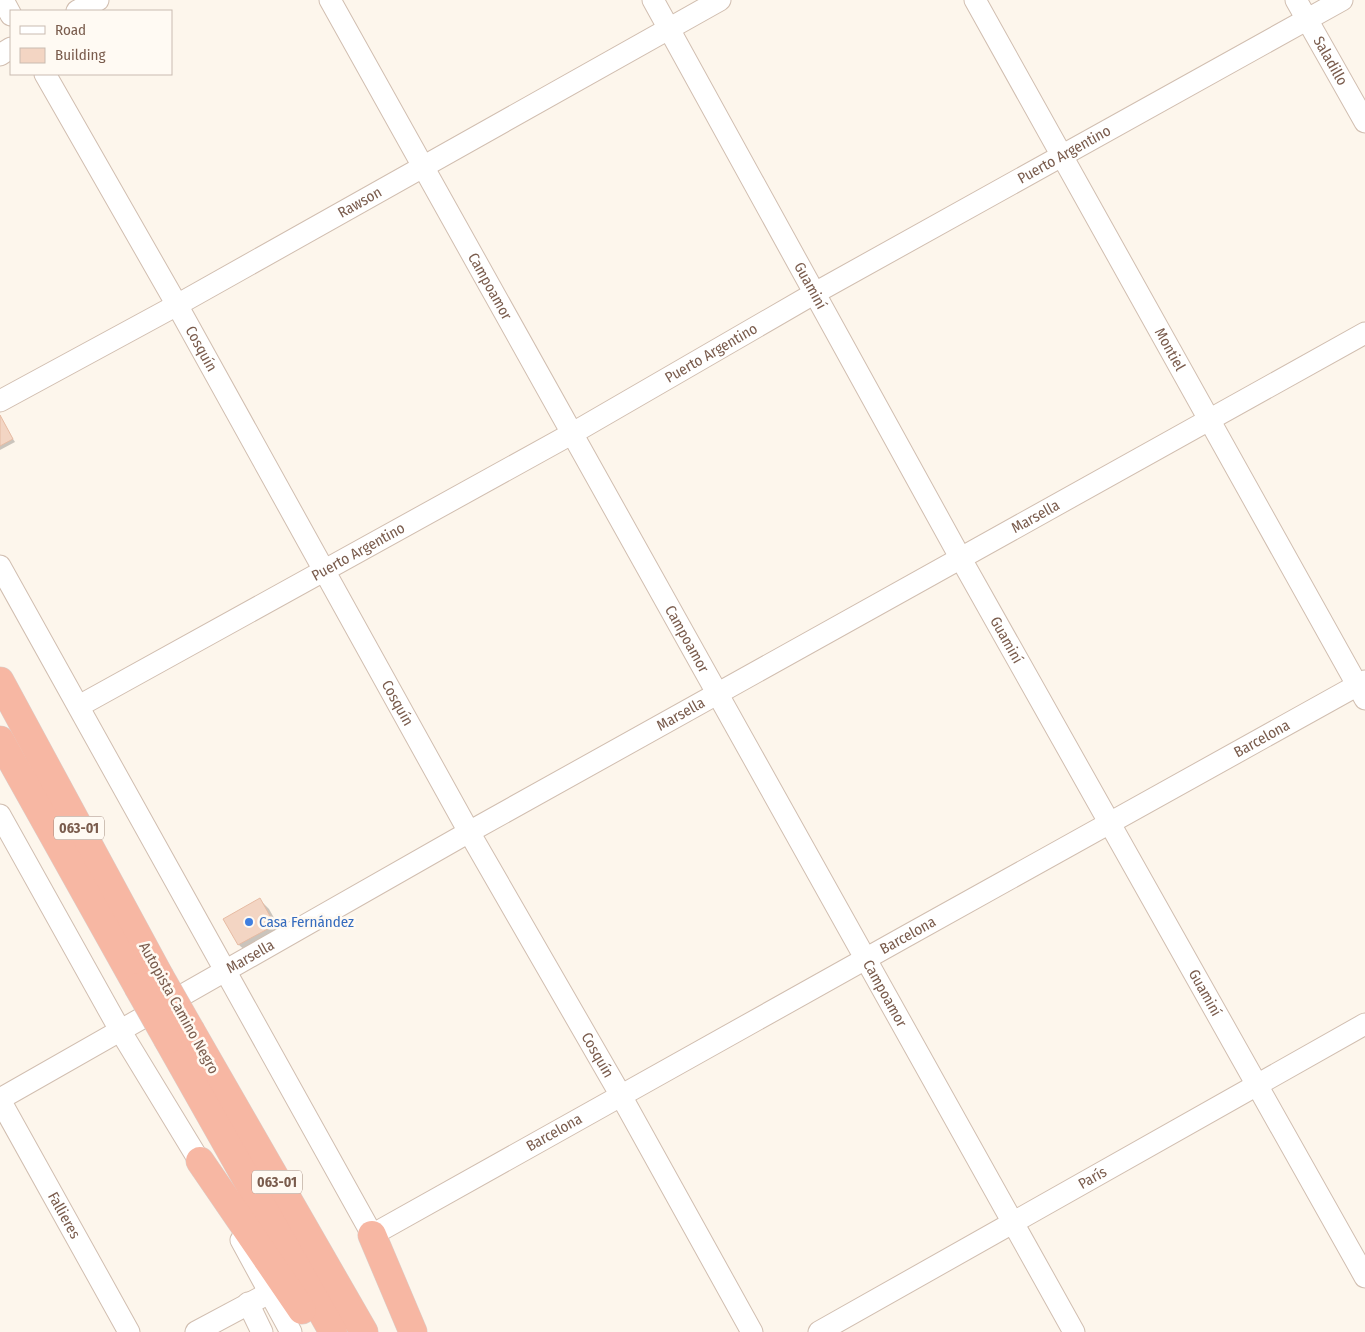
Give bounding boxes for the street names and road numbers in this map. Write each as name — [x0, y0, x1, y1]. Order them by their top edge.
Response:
street label: Saladillo — [1309, 33, 1352, 89]
street label: Puerto Argentino — [1014, 121, 1114, 188]
street label: Rawson — [335, 183, 385, 222]
street label: Campoamor — [464, 250, 516, 324]
street label: Guaminí — [790, 259, 831, 312]
street label: Puerto Argentino — [662, 319, 761, 387]
street label: Cosquín — [181, 323, 221, 375]
street label: Montiel — [1151, 325, 1189, 374]
street label: Marsella — [1008, 496, 1063, 537]
street label: Puerto Argentino — [308, 519, 408, 585]
street label: Campoamor — [661, 602, 713, 676]
street label: Guaminí — [986, 613, 1027, 667]
street label: Cosquín — [378, 677, 417, 729]
street label: Marsella — [654, 694, 708, 735]
street label: Barcelona — [1231, 716, 1293, 761]
road number: 063-01 — [54, 816, 104, 840]
street label: Barcelona — [877, 913, 939, 958]
street label: Marsella — [223, 936, 277, 977]
street label: Autopista Camino Negro — [135, 939, 223, 1077]
street label: Campoamor — [859, 957, 911, 1031]
street label: Guaminí — [1185, 966, 1226, 1020]
street label: Cosquín — [577, 1029, 618, 1081]
street label: Barcelona — [523, 1110, 585, 1155]
street label: París — [1075, 1163, 1110, 1193]
road number: 063-01 — [252, 1170, 302, 1194]
street label: Fallieres — [44, 1189, 84, 1242]

